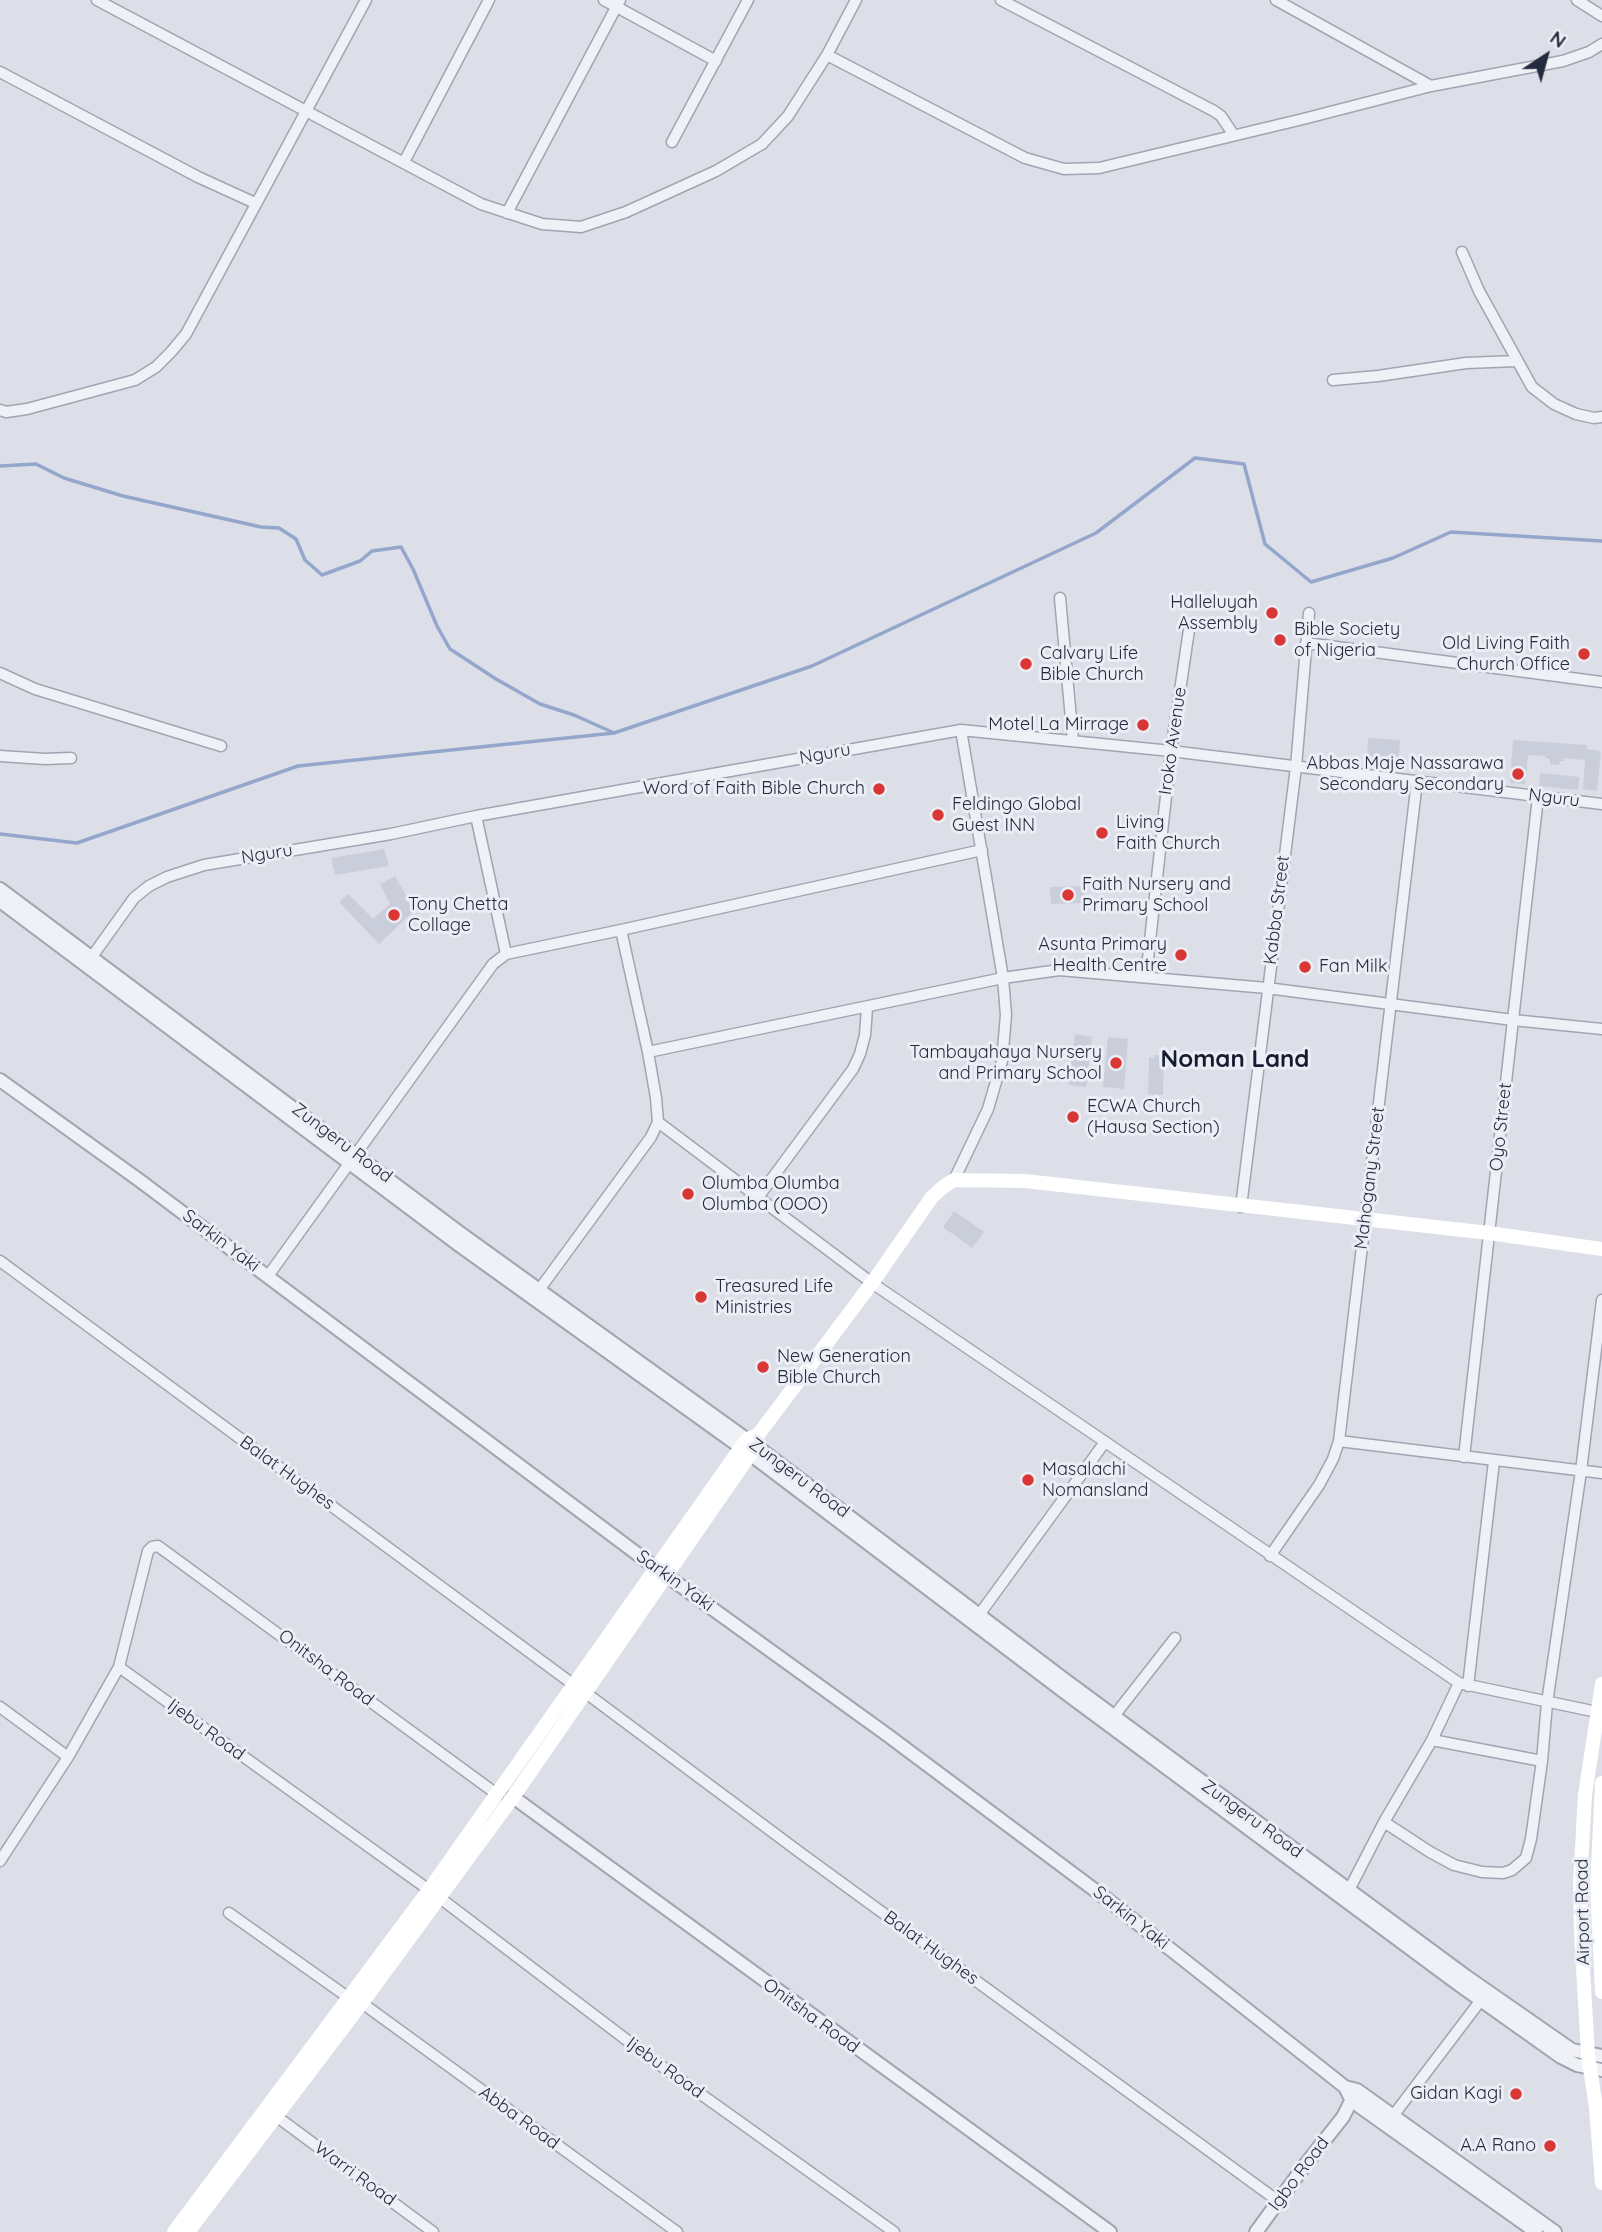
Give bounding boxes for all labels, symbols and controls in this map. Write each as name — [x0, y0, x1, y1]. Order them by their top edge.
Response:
north arrow — [1511, 21, 1581, 91]
text: N — [1546, 25, 1571, 53]
place label: Halleluyah Assembly — [1170, 592, 1258, 634]
marker: Halleluyah Assembly — [1264, 605, 1280, 621]
place label: Bible Society of Nigeria — [1294, 619, 1400, 662]
marker: Bible Society of Nigeria — [1272, 632, 1288, 648]
place label: Old Living Faith Church Office — [1442, 633, 1570, 676]
place label: Calvary Life Bible Church — [1040, 643, 1144, 686]
marker: Old Living Faith Church Office — [1576, 646, 1592, 662]
marker: Calvary Life Bible Church — [1018, 656, 1034, 672]
street label: Iroko Avenue — [1155, 686, 1191, 796]
place label: Motel La Mirrage — [988, 714, 1129, 736]
marker: Motel La Mirrage — [1135, 717, 1151, 733]
street label: Nguru — [798, 739, 852, 769]
place label: Abbas Maje Nassarawa Secondary Secondary — [1307, 753, 1504, 796]
marker: Abbas Maje Nassarawa Secondary Secondary — [1510, 766, 1526, 782]
place label: Word of Faith Bible Church — [643, 778, 865, 800]
marker: Word of Faith Bible Church — [871, 781, 887, 797]
street label: Nguru — [1527, 784, 1581, 812]
place label: Feldingo Global Guest INN — [952, 794, 1081, 836]
marker: Feldingo Global Guest INN — [930, 807, 946, 823]
place label: Living Faith Church — [1116, 812, 1220, 854]
marker: Living Faith Church — [1094, 825, 1110, 841]
street label: Nguru — [240, 839, 294, 869]
street label: Kabba Street — [1260, 854, 1294, 966]
place label: Faith Nursery and Primary School — [1082, 874, 1231, 917]
marker: Faith Nursery and Primary School — [1060, 887, 1076, 903]
place label: Tony Chetta Collage — [408, 894, 508, 936]
marker: Tony Chetta Collage — [386, 907, 402, 923]
place label: Asunta Primary Health Centre — [1038, 934, 1167, 976]
marker: Asunta Primary Health Centre — [1173, 947, 1189, 963]
place label: Fan Milk — [1319, 956, 1388, 978]
marker: Fan Milk — [1297, 959, 1313, 975]
place label: Tambayahaya Nursery and Primary School — [909, 1042, 1102, 1084]
district label: Noman Land — [1161, 1046, 1309, 1074]
marker: Tambayahaya Nursery and Primary School — [1108, 1055, 1124, 1071]
street label: Oyo Street — [1486, 1082, 1516, 1172]
place label: ECWA Church (Hausa Section) — [1087, 1096, 1220, 1138]
street label: Zungeru Road — [288, 1098, 396, 1188]
street label: Mahogany Street — [1351, 1105, 1389, 1251]
marker: ECWA Church (Hausa Section) — [1065, 1109, 1081, 1125]
place label: Olumba Olumba Olumba (OOO) — [702, 1173, 840, 1216]
marker: Olumba Olumba Olumba (OOO) — [680, 1186, 696, 1202]
street label: Sarkin Yaki — [178, 1205, 264, 1277]
place label: Treasured Life Ministries — [715, 1276, 833, 1318]
marker: Treasured Life Ministries — [693, 1289, 709, 1305]
place label: New Generation Bible Church — [777, 1346, 911, 1388]
marker: New Generation Bible Church — [755, 1359, 771, 1375]
street label: Balat Hughes — [235, 1431, 339, 1515]
street label: Zungeru Road — [745, 1433, 853, 1523]
place label: Masalachi Nomansland — [1042, 1459, 1149, 1502]
marker: Masalachi Nomansland — [1020, 1472, 1036, 1488]
street label: Sarkin Yaki — [632, 1546, 718, 1616]
street label: Onitsha Road — [274, 1625, 378, 1711]
street label: Ijebu Road — [163, 1695, 249, 1765]
street label: Zungeru Road — [1197, 1775, 1307, 1863]
street label: Airport Road — [1571, 1858, 1595, 1966]
street label: Sarkin Yaki — [1089, 1882, 1173, 1954]
street label: Balat Hughes — [879, 1906, 983, 1990]
street label: Onitsha Road — [759, 1974, 863, 2058]
street label: Ijebu Road — [622, 2033, 708, 2103]
street label: Abba Road — [475, 2082, 563, 2154]
place label: Gidan Kagi — [1410, 2083, 1502, 2105]
marker: Gidan Kagi — [1508, 2086, 1524, 2102]
street label: Igbo Road — [1264, 2133, 1334, 2215]
place label: A.A Rano — [1460, 2135, 1536, 2157]
street label: Warri Road — [310, 2137, 400, 2211]
marker: A.A Rano — [1542, 2138, 1558, 2154]

